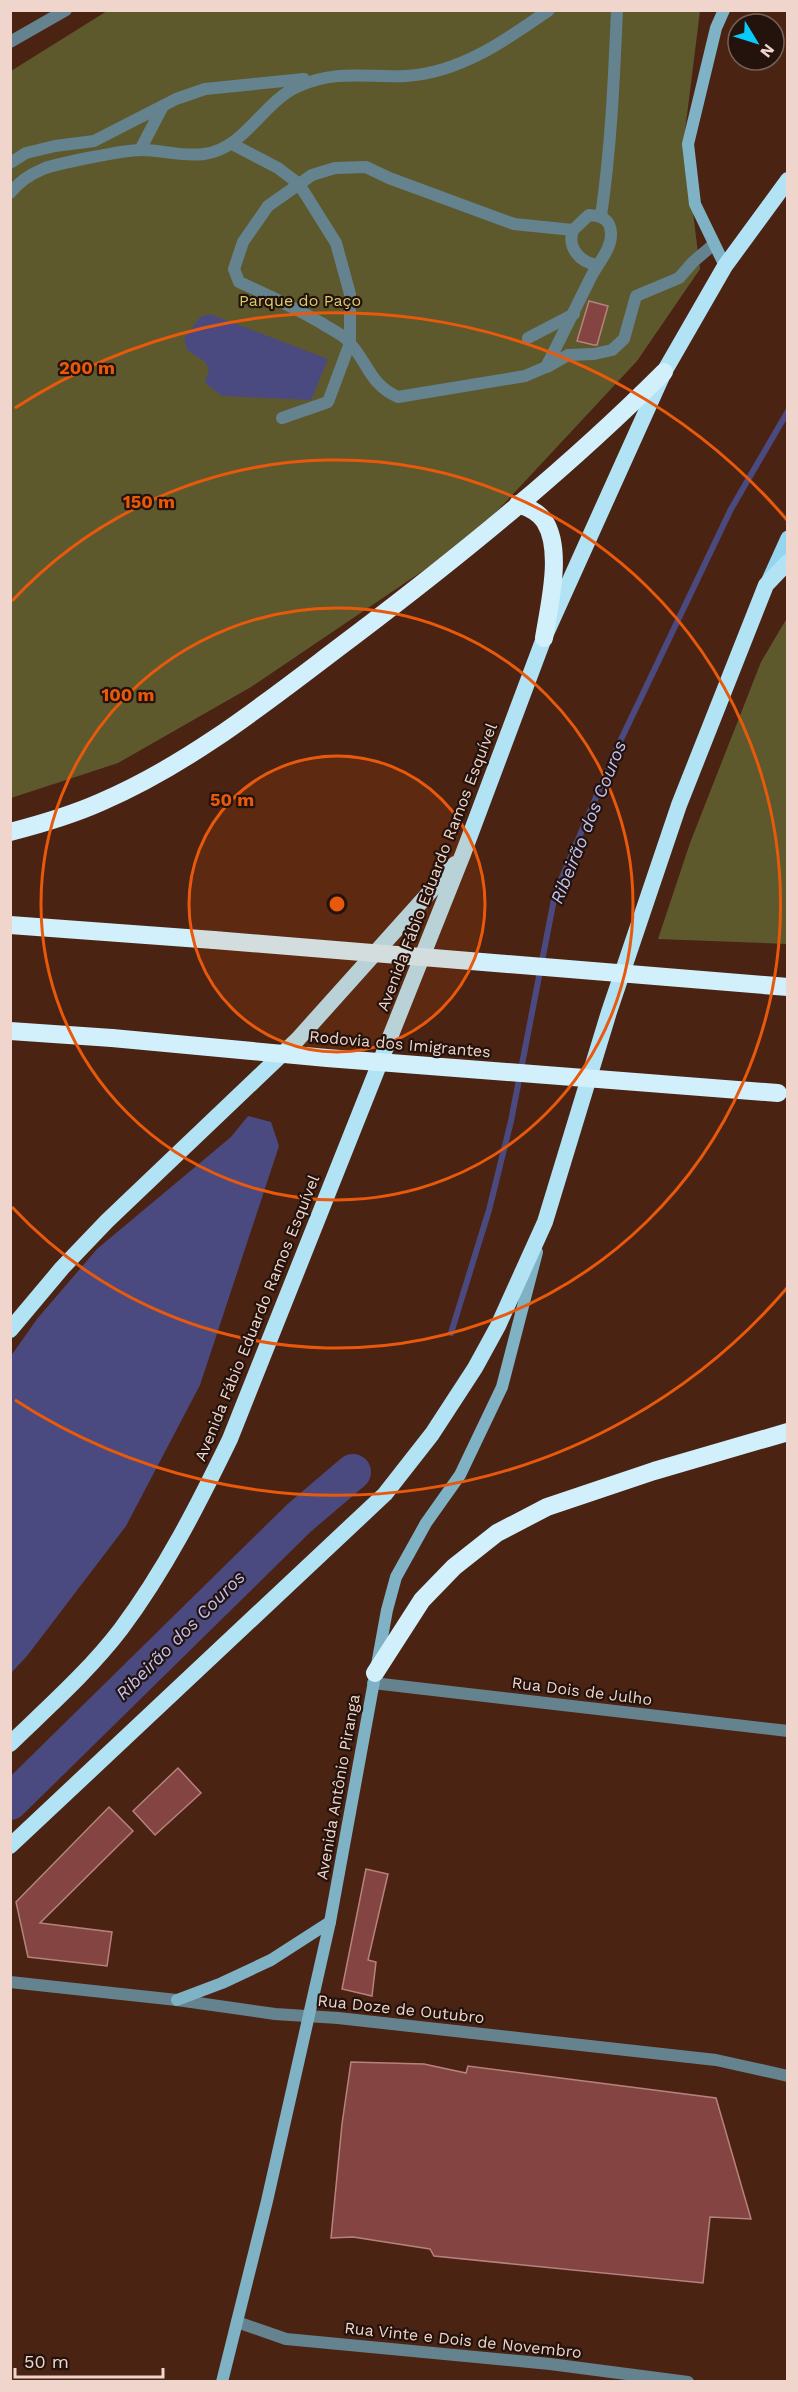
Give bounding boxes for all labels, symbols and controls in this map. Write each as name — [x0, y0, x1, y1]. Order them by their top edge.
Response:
north arrow — [726, 12, 786, 72]
text: N — [756, 40, 779, 61]
park label: Parque do Paço — [239, 291, 361, 310]
text: 200 m — [59, 357, 115, 378]
text: 150 m — [123, 491, 175, 512]
text: 100 m — [101, 684, 155, 705]
street label: Avenida Fábio Eduardo Ramos Esquível — [373, 720, 501, 1014]
water label: Ribeirão dos Couros — [546, 738, 630, 906]
text: 50 m — [210, 789, 254, 810]
centre of rings — [327, 894, 347, 914]
street label: Rodovia dos Imigrantes — [308, 1027, 492, 1061]
street label: Avenida Fábio Eduardo Ramos Esquível — [191, 1172, 323, 1464]
water label: Ribeirão dos Couros — [111, 1566, 249, 1704]
street label: Rua Dois de Julho — [511, 1673, 653, 1709]
street label: Avenida Antônio Piranga — [312, 1693, 364, 1881]
street label: Rua Doze de Outubro — [317, 1991, 485, 2027]
street label: Rua Vinte e Dois de Novembro — [343, 2318, 583, 2362]
scale bar — [15, 2341, 164, 2379]
text: 50 m — [24, 2351, 69, 2372]

